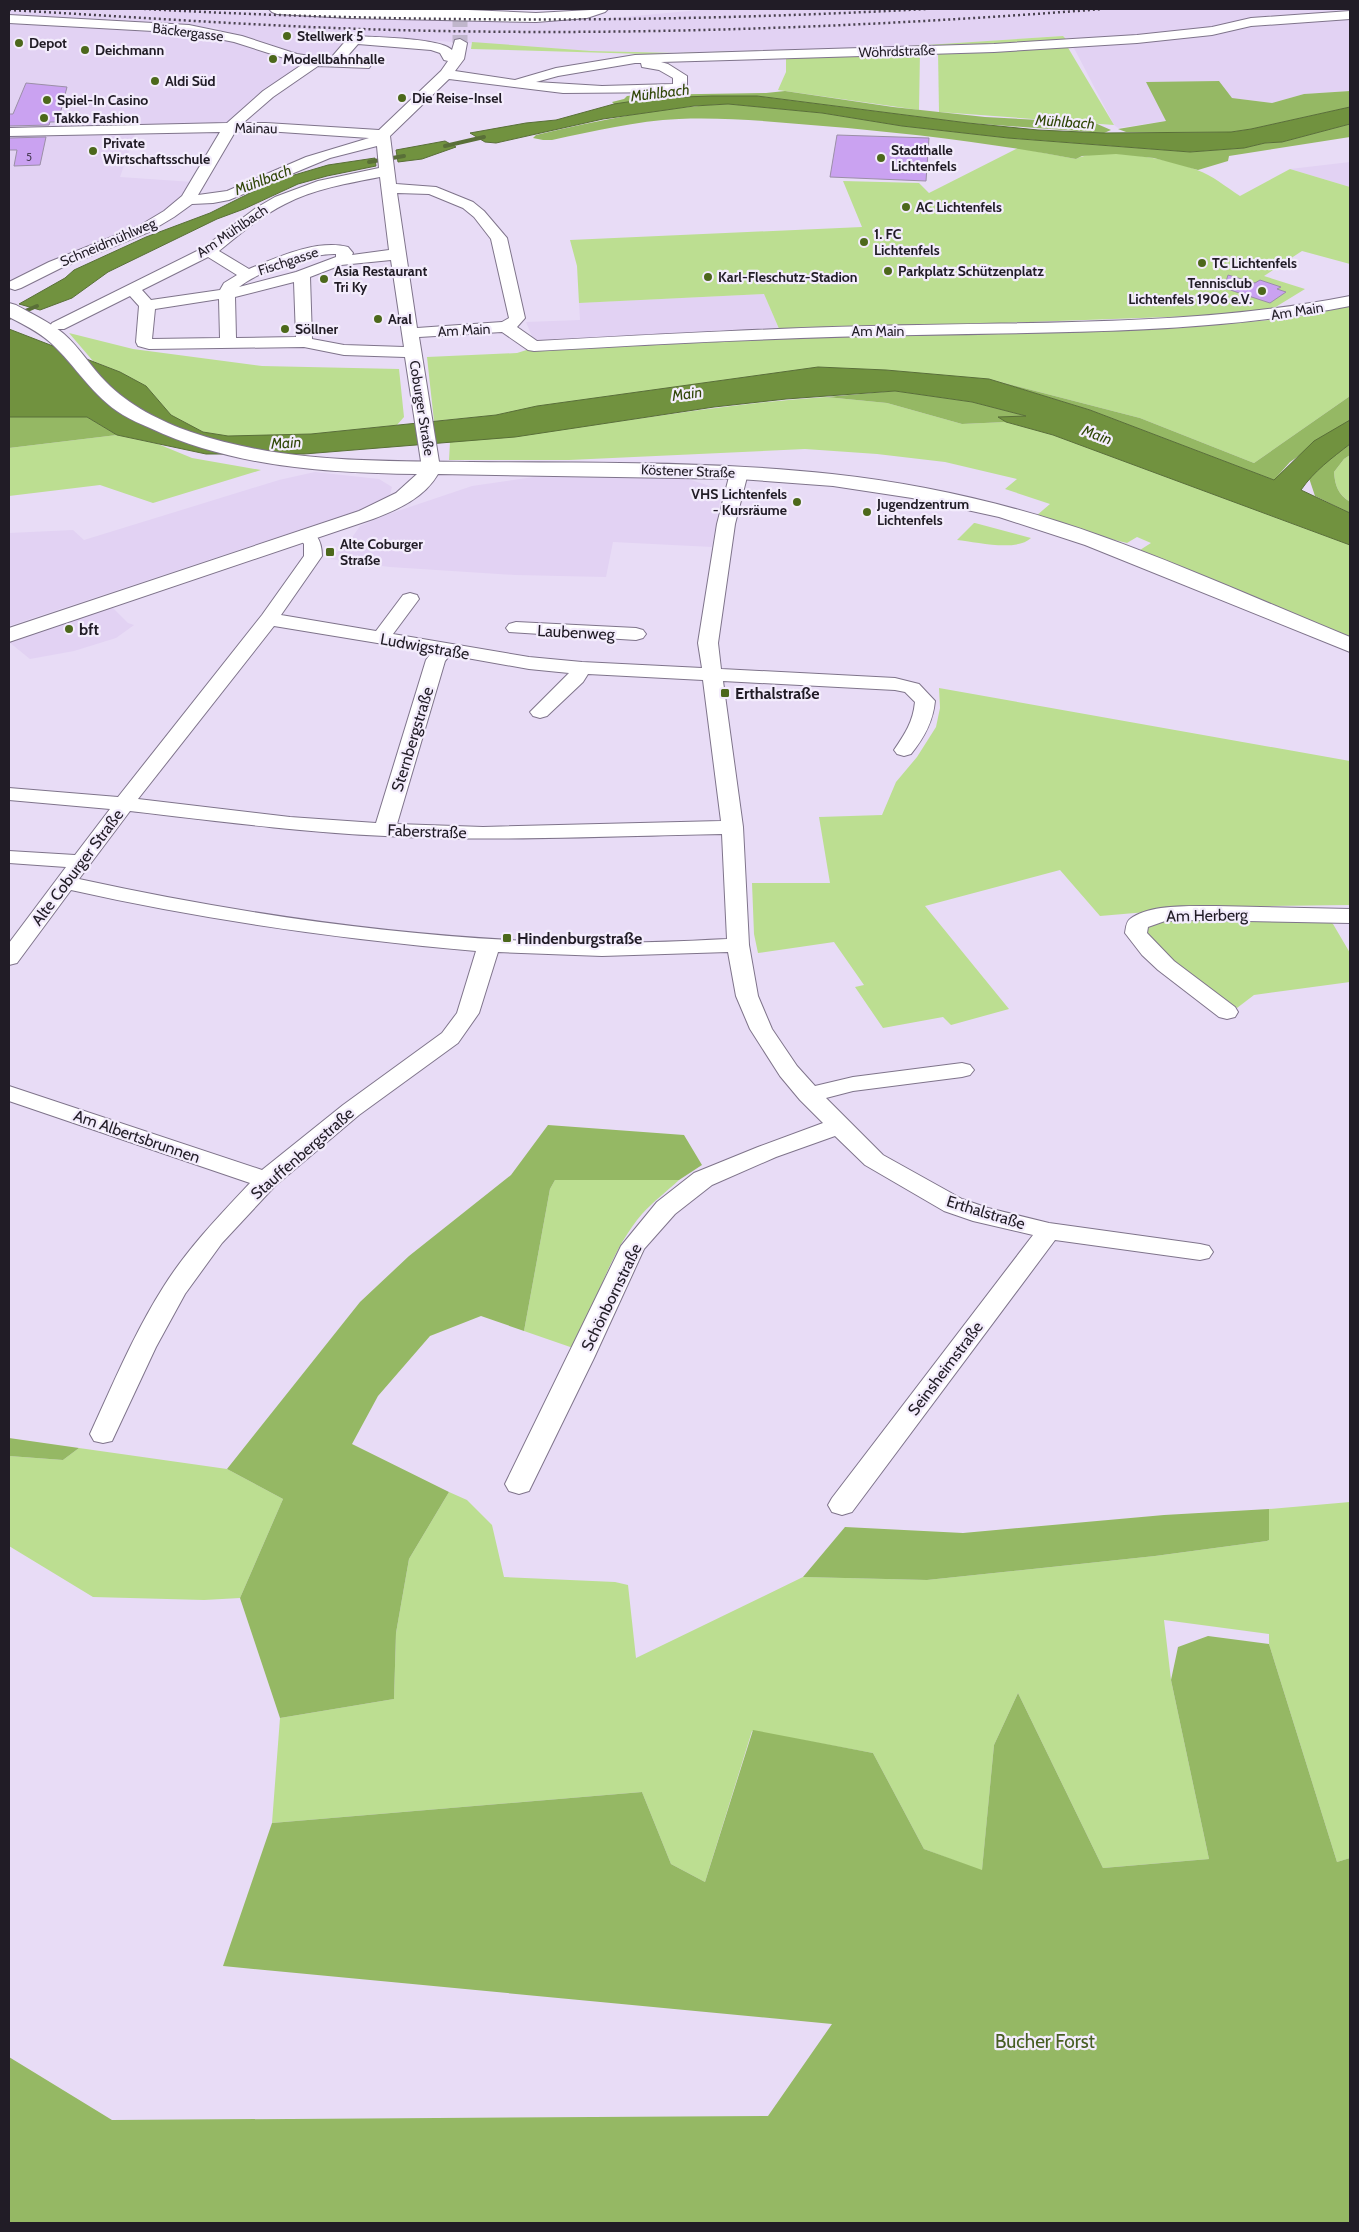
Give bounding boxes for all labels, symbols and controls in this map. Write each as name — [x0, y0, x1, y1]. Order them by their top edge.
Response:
street label: Bäckergasse — [151, 19, 225, 45]
place label: Stellwerk 5 — [297, 27, 364, 45]
marker: Stellwerk 5 — [281, 30, 293, 42]
place label: Depot — [29, 34, 67, 52]
marker: Depot — [13, 37, 25, 49]
place label: Deichmann — [95, 41, 164, 59]
street label: Wöhrdstraße — [858, 41, 936, 61]
marker: Deichmann — [79, 44, 91, 56]
place label: Modellbahnhalle — [283, 50, 385, 68]
marker: Modellbahnhalle — [267, 53, 279, 65]
place label: Aldi Süd — [165, 72, 216, 90]
marker: Aldi Süd — [149, 75, 161, 87]
water label: Mühlbach — [628, 80, 691, 106]
place label: Die Reise-Insel — [412, 89, 502, 107]
place label: Spiel-In Casino — [57, 91, 148, 109]
marker: Die Reise-Insel — [396, 92, 408, 104]
marker: Spiel-In Casino — [41, 94, 53, 106]
place label: Takko Fashion — [54, 109, 139, 127]
water label: Mühlbach — [1034, 111, 1095, 133]
marker: Takko Fashion — [38, 112, 50, 124]
street label: Mainau — [234, 119, 278, 137]
place label: Private Wirtschaftsschule — [103, 134, 210, 168]
place label: Stadthalle Lichtenfels — [891, 141, 957, 175]
marker: Private Wirtschaftsschule — [87, 145, 99, 157]
house number: 5 — [26, 150, 32, 164]
marker: Stadthalle Lichtenfels — [875, 152, 887, 164]
water label: Mühlbach — [231, 161, 294, 199]
place label: AC Lichtenfels — [916, 198, 1002, 216]
street label: Am Mühlbach — [193, 201, 271, 261]
marker: AC Lichtenfels — [900, 201, 912, 213]
street label: Schneidmühlweg — [57, 213, 160, 270]
place label: 1. FC Lichtenfels — [874, 225, 940, 259]
marker: 1. FC Lichtenfels — [858, 236, 870, 248]
street label: Fischgasse — [256, 243, 320, 279]
place label: TC Lichtenfels — [1212, 254, 1297, 272]
marker: TC Lichtenfels — [1196, 257, 1208, 269]
place label: Asia Restaurant Tri Ky — [334, 262, 427, 296]
place label: Parkplatz Schützenplatz — [898, 262, 1044, 280]
marker: Parkplatz Schützenplatz — [882, 265, 894, 277]
place label: Karl-Fleschutz-Stadion — [718, 268, 858, 286]
marker: Karl-Fleschutz-Stadion — [702, 271, 714, 283]
marker: Asia Restaurant Tri Ky — [318, 273, 330, 285]
place label: Tennisclub Lichtenfels 1906 e.V. — [1128, 274, 1252, 308]
marker: Tennisclub Lichtenfels 1906 e.V. — [1256, 285, 1268, 297]
street label: Am Main — [1269, 298, 1325, 324]
place label: Aral — [388, 310, 412, 328]
marker: Aral — [372, 313, 384, 325]
place label: Söllner — [295, 320, 338, 338]
street label: Am Main — [437, 320, 491, 340]
street label: Am Main — [852, 322, 905, 340]
marker: Söllner — [279, 323, 291, 335]
street label: Coburger Straße — [406, 359, 438, 457]
water label: Main — [670, 383, 703, 405]
water label: Main — [1079, 421, 1114, 449]
water label: Main — [269, 433, 302, 453]
street label: Köstener Straße — [641, 460, 735, 482]
place label: VHS Lichtenfels - Kursräume — [691, 485, 787, 519]
place label: Jugendzentrum Lichtenfels — [876, 495, 969, 529]
marker: VHS Lichtenfels - Kursräume — [791, 496, 803, 508]
marker: Jugendzentrum Lichtenfels — [861, 506, 873, 518]
place label: Alte Coburger Straße — [340, 535, 423, 569]
marker: Alte Coburger Straße — [324, 546, 336, 558]
place label: bft — [79, 620, 99, 639]
street label: Laubenweg — [537, 621, 616, 644]
marker: bft — [63, 623, 75, 635]
street label: Ludwigstraße — [379, 629, 471, 664]
street label: Sternbergstraße — [388, 684, 437, 794]
place label: Erthalstraße — [735, 684, 819, 703]
marker: Erthalstraße — [719, 687, 731, 699]
street label: Alte Coburger Straße — [28, 805, 127, 929]
street label: Faberstraße — [387, 821, 467, 842]
street label: Am Herberg — [1166, 905, 1249, 926]
place label: Hindenburgstraße — [517, 929, 642, 948]
marker: Hindenburgstraße — [501, 932, 513, 944]
street label: Stauffenbergstraße — [247, 1104, 358, 1203]
street label: Am Albertsbrunnen — [71, 1106, 203, 1167]
street label: Erthalstraße — [944, 1192, 1027, 1233]
street label: Schönbornstraße — [577, 1241, 646, 1354]
street label: Seinsheimstraße — [904, 1318, 987, 1419]
park label: Bucher Forst — [995, 2030, 1096, 2053]

